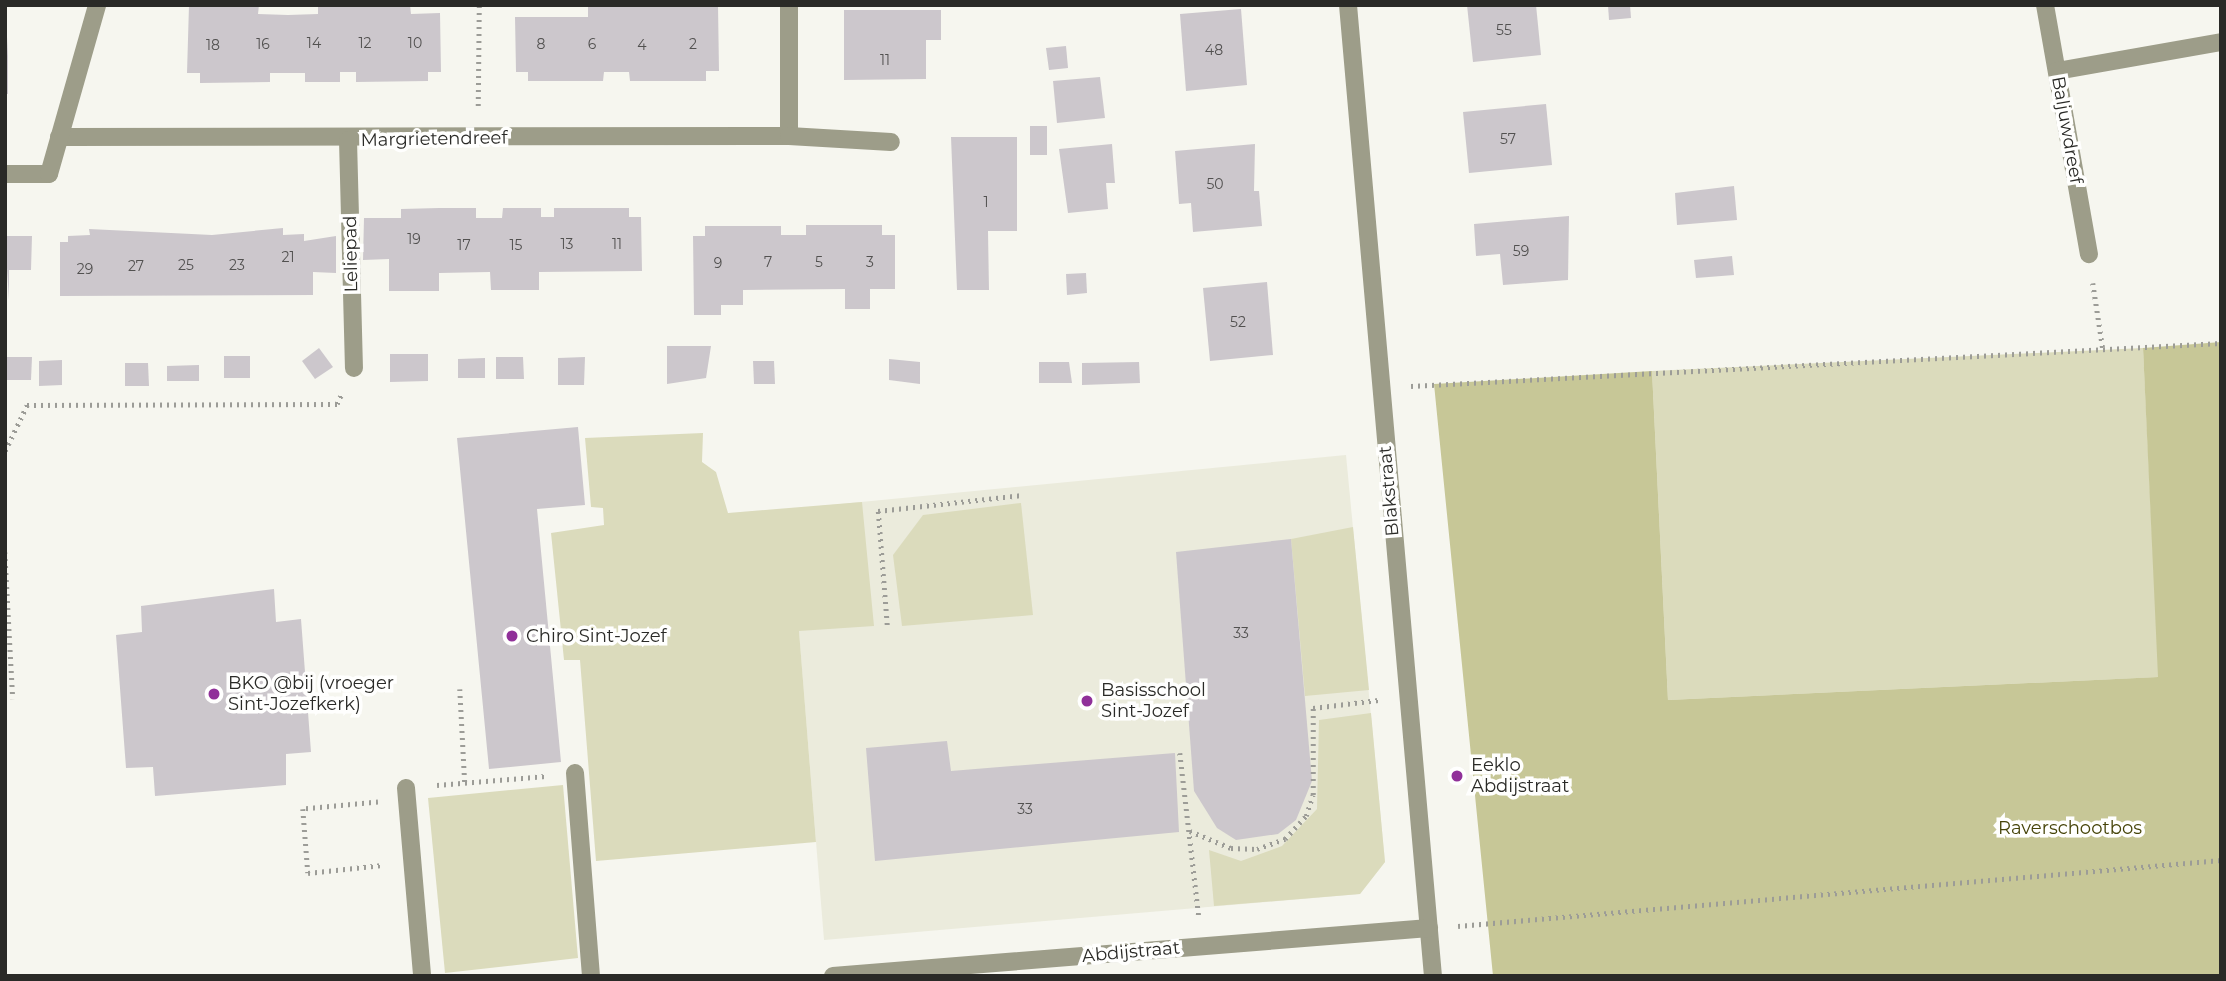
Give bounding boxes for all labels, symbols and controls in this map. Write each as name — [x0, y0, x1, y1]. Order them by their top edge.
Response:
house number: 55 — [1496, 22, 1512, 38]
house number: 14 — [307, 35, 321, 51]
house number: 12 — [358, 35, 372, 51]
house number: 10 — [408, 35, 422, 51]
house number: 16 — [256, 36, 270, 52]
house number: 8 — [537, 36, 545, 52]
house number: 6 — [588, 36, 596, 52]
house number: 2 — [689, 36, 697, 52]
house number: 18 — [206, 37, 220, 53]
house number: 4 — [637, 37, 647, 53]
house number: 48 — [1205, 42, 1223, 58]
house number: 11 — [880, 52, 890, 68]
street label: Baljuwdreef — [2047, 75, 2087, 185]
street label: Margrietendreef — [360, 127, 508, 151]
house number: 57 — [1500, 131, 1516, 147]
house number: 50 — [1206, 176, 1224, 192]
house number: 1 — [983, 194, 989, 210]
street label: Leliepad — [340, 215, 362, 293]
house number: 19 — [407, 231, 421, 247]
house number: 13 — [561, 236, 573, 252]
house number: 11 — [612, 236, 622, 252]
house number: 17 — [457, 237, 471, 253]
house number: 15 — [510, 237, 522, 253]
house number: 59 — [1513, 243, 1529, 259]
house number: 21 — [281, 249, 295, 265]
house number: 7 — [764, 254, 772, 270]
house number: 5 — [815, 254, 823, 270]
house number: 3 — [866, 254, 874, 270]
house number: 9 — [714, 255, 722, 271]
house number: 25 — [178, 257, 194, 273]
house number: 23 — [229, 257, 245, 273]
house number: 27 — [128, 258, 144, 274]
house number: 29 — [77, 261, 93, 277]
house number: 52 — [1230, 314, 1246, 330]
street label: Blakstraat — [1374, 445, 1404, 537]
place label: Chiro Sint-Jozef — [526, 625, 667, 647]
house number: 33 — [1233, 625, 1249, 641]
marker: Chiro Sint-Jozef — [504, 628, 520, 644]
place label: BKO @bij (vroeger Sint-Jozefkerk) — [228, 673, 394, 716]
place label: Basisschool Sint-Jozef — [1101, 680, 1206, 722]
marker: BKO @bij (vroeger Sint-Jozefkerk) — [206, 686, 222, 702]
marker: Basisschool Sint-Jozef — [1079, 693, 1095, 709]
place label: Eeklo Abdijstraat — [1471, 755, 1569, 798]
marker: Eeklo Abdijstraat — [1449, 768, 1465, 784]
house number: 33 — [1017, 801, 1033, 817]
park label: Raverschootbos — [1998, 817, 2142, 839]
street label: Abdijstraat — [1081, 937, 1181, 967]

